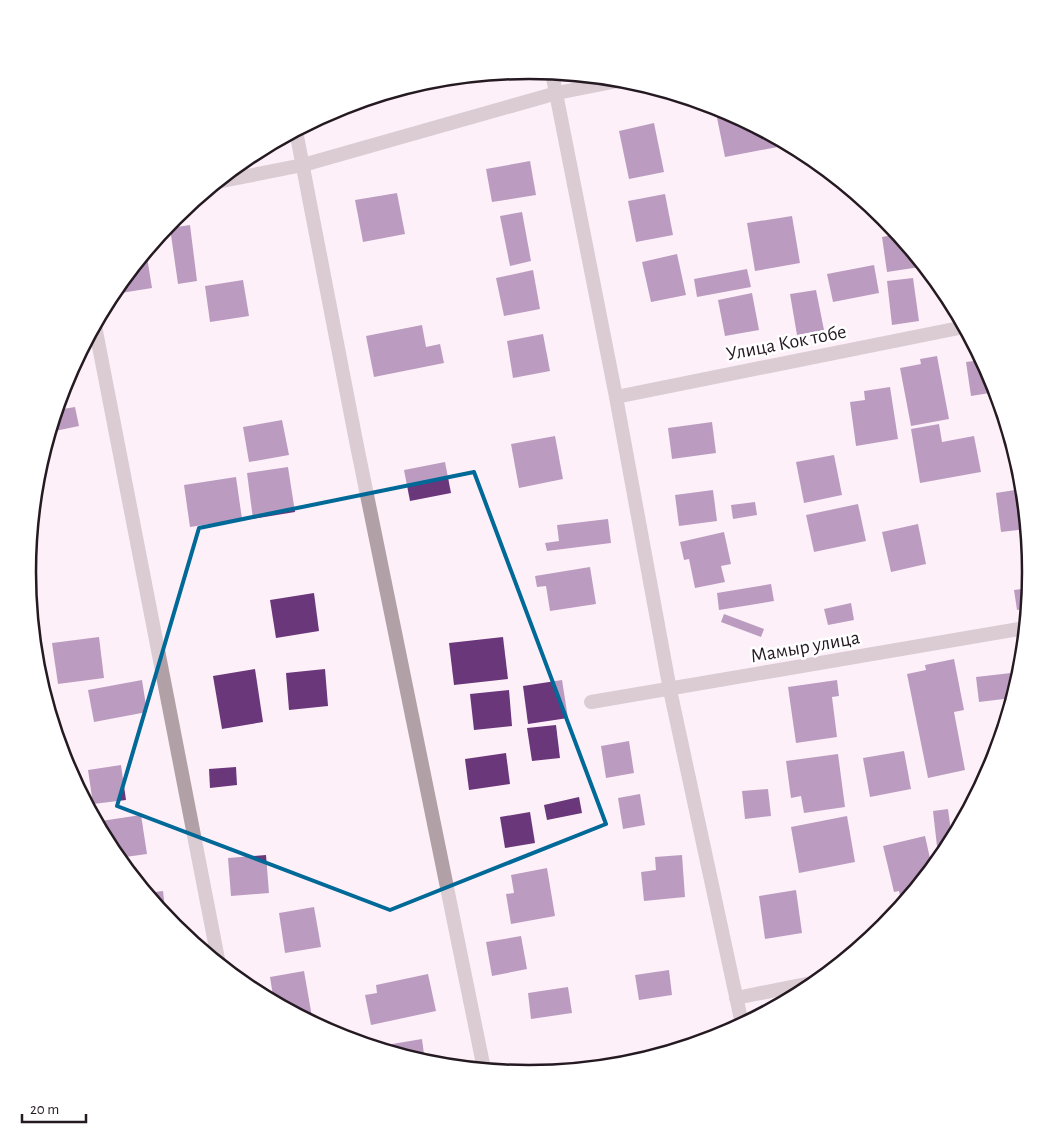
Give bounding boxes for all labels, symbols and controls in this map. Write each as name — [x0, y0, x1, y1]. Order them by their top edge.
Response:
street label: Улица Кок тобе — [724, 322, 848, 364]
street label: Мамыр улица — [749, 628, 861, 666]
scale bar — [22, 1092, 86, 1124]
text: 20 m — [30, 1102, 59, 1117]

